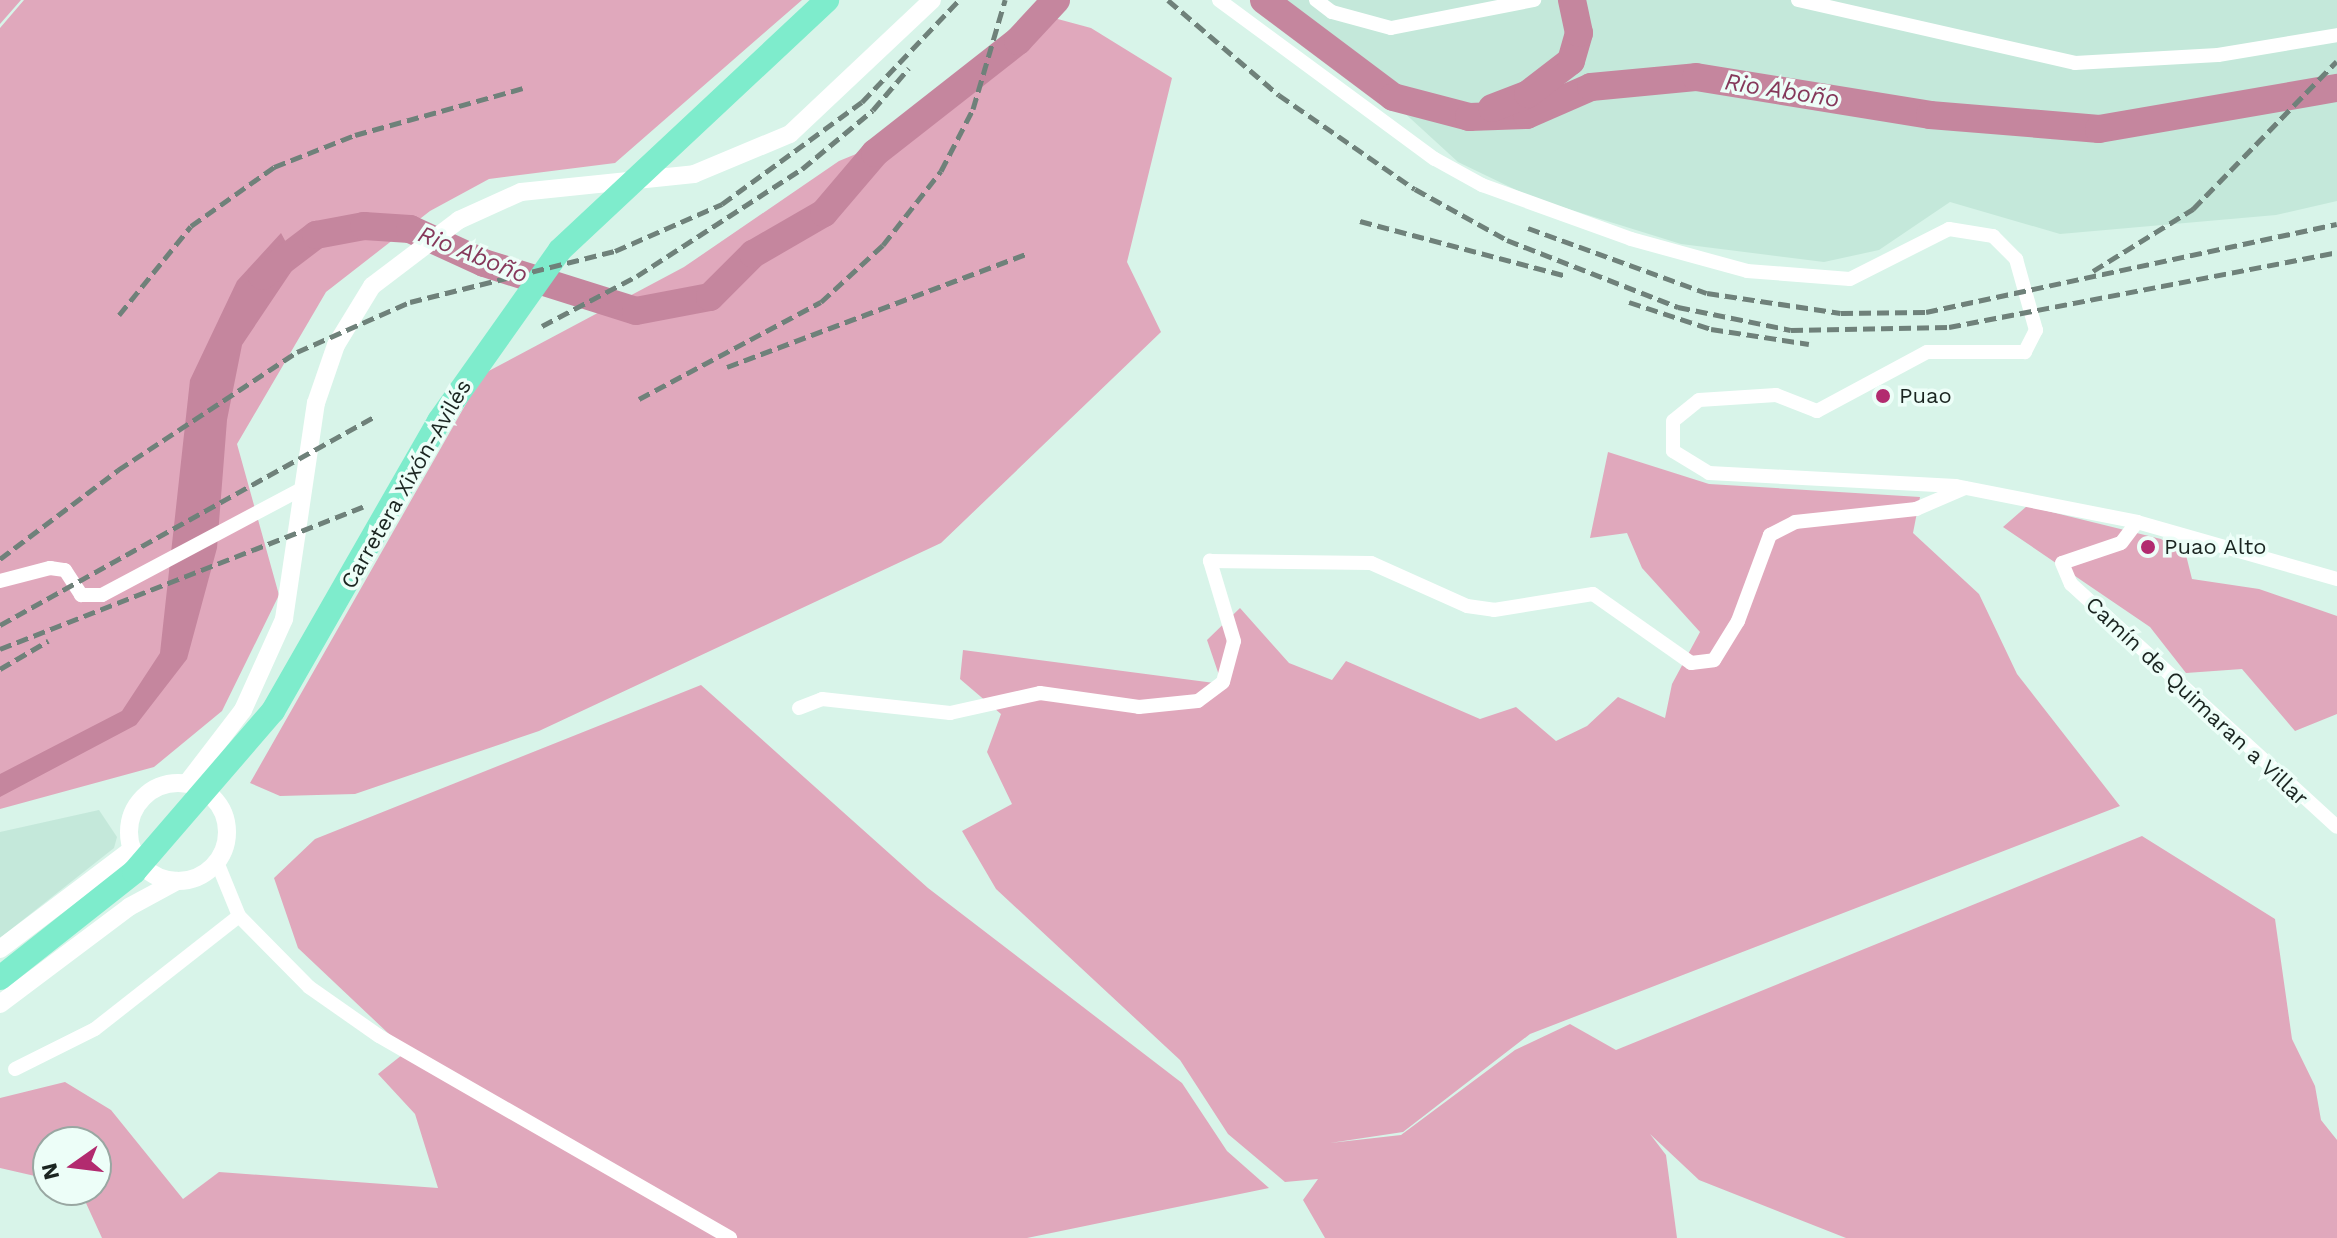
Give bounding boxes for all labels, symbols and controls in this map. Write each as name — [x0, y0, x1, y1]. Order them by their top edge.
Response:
water label: Rio Aboño — [1722, 68, 1842, 114]
water label: Rio Aboño — [413, 220, 533, 290]
street label: Carretera Xixón-Avilés — [335, 374, 477, 594]
place label: Puao — [1899, 383, 1952, 409]
marker: Puao — [1874, 387, 1892, 405]
place label: Puao Alto — [2164, 534, 2267, 560]
marker: Puao Alto — [2139, 538, 2157, 556]
street label: Camín de Quimaran a Villar — [2080, 590, 2314, 812]
north arrow — [32, 1126, 112, 1206]
text: N — [36, 1161, 64, 1182]

